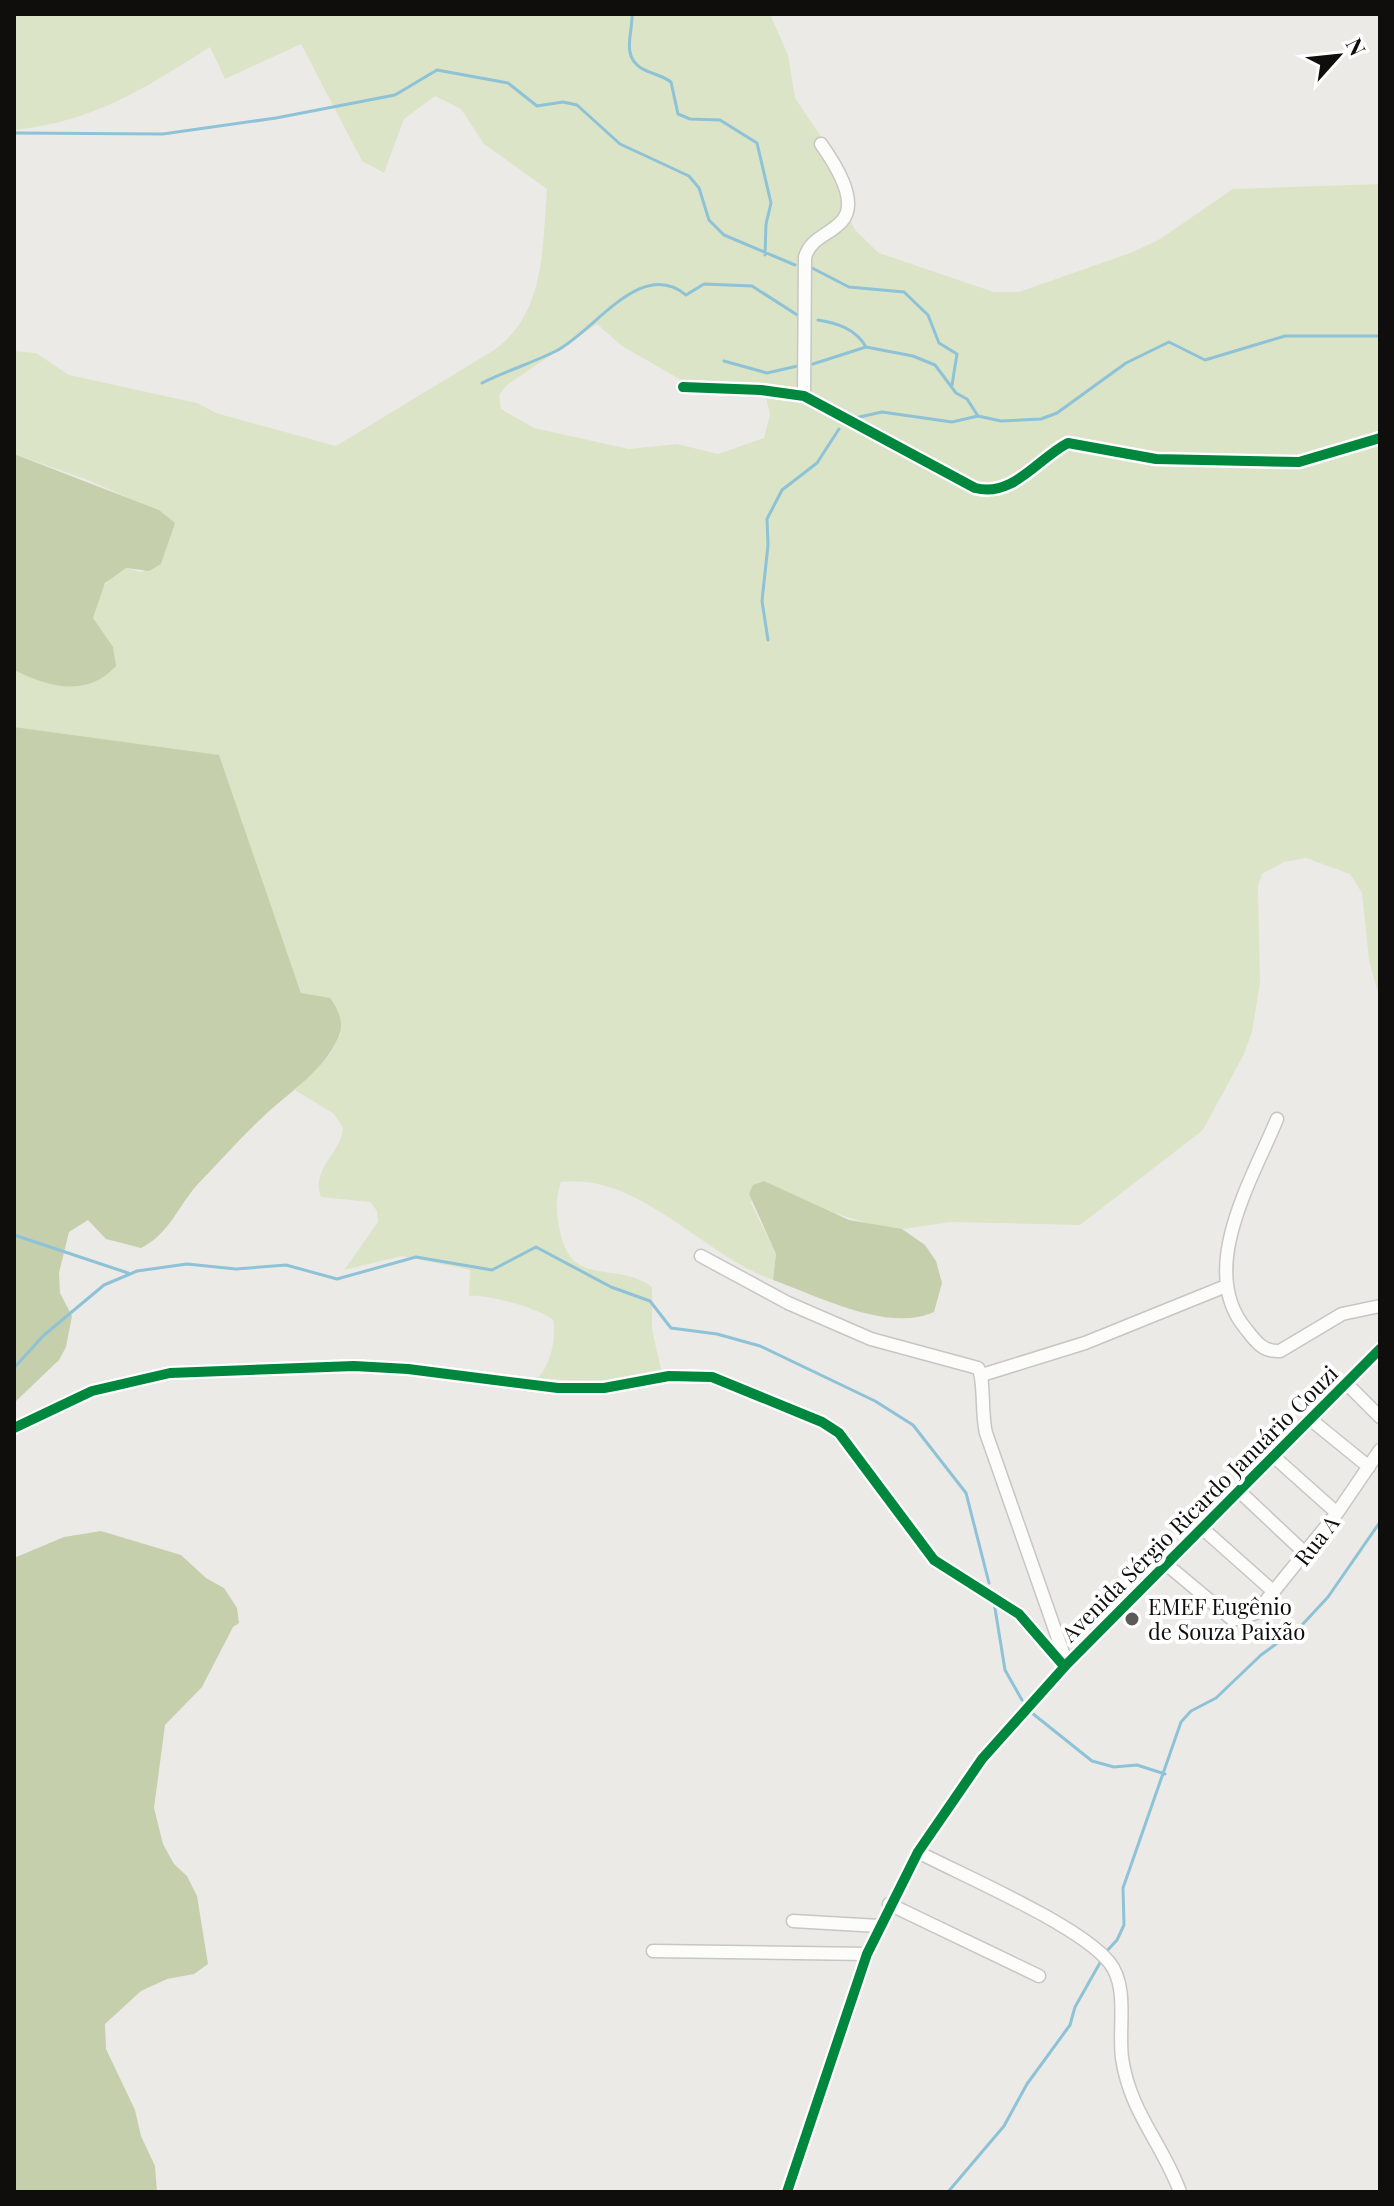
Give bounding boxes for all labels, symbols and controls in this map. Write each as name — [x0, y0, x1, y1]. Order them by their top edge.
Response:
north arrow — [1298, 16, 1378, 96]
text: N — [1340, 33, 1374, 60]
street label: Avenida Sérgio Ricardo Januário Couzi — [1053, 1358, 1344, 1649]
street label: Rua A — [1287, 1508, 1345, 1571]
place label: EMEF Eugênio de Souza Paixão — [1148, 1591, 1305, 1646]
marker: EMEF Eugênio de Souza Paixão — [1123, 1610, 1141, 1628]

